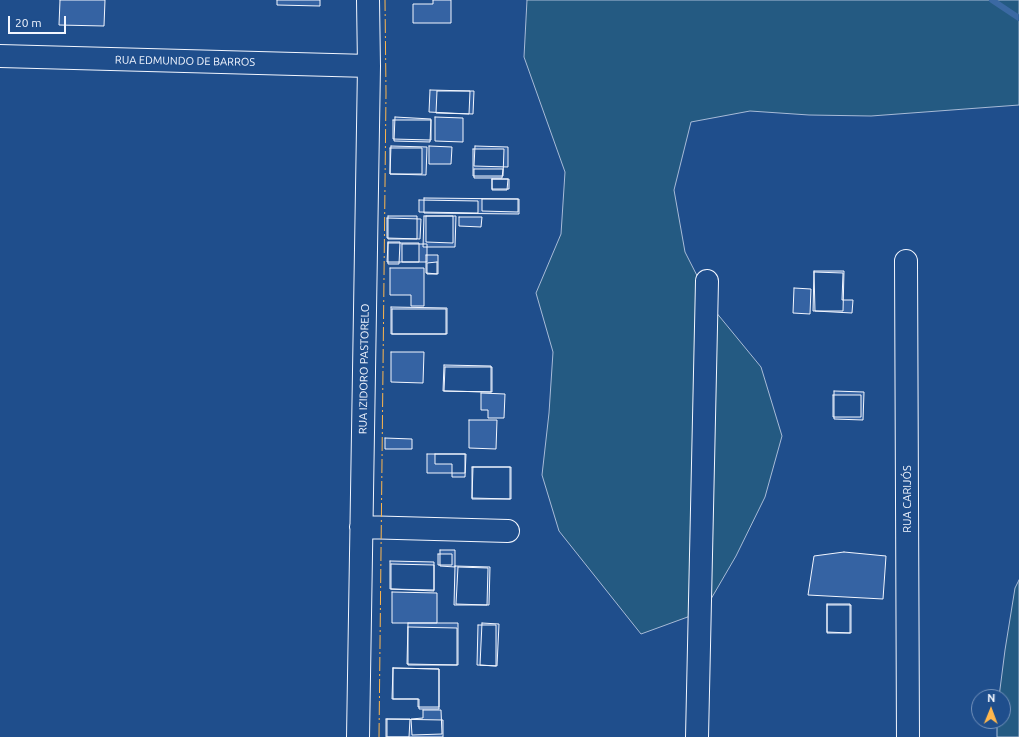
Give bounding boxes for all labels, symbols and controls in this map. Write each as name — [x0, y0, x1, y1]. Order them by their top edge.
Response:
scale bar — [10, 8, 68, 34]
text: 20 m — [15, 16, 42, 29]
street label: RUA EDMUNDO DE BARROS — [115, 53, 255, 69]
street label: RUA IZIDORO PASTORELO — [356, 304, 372, 434]
street label: RUA CARIJÓS — [900, 465, 914, 533]
north arrow — [971, 689, 1011, 729]
text: N — [987, 692, 995, 704]

